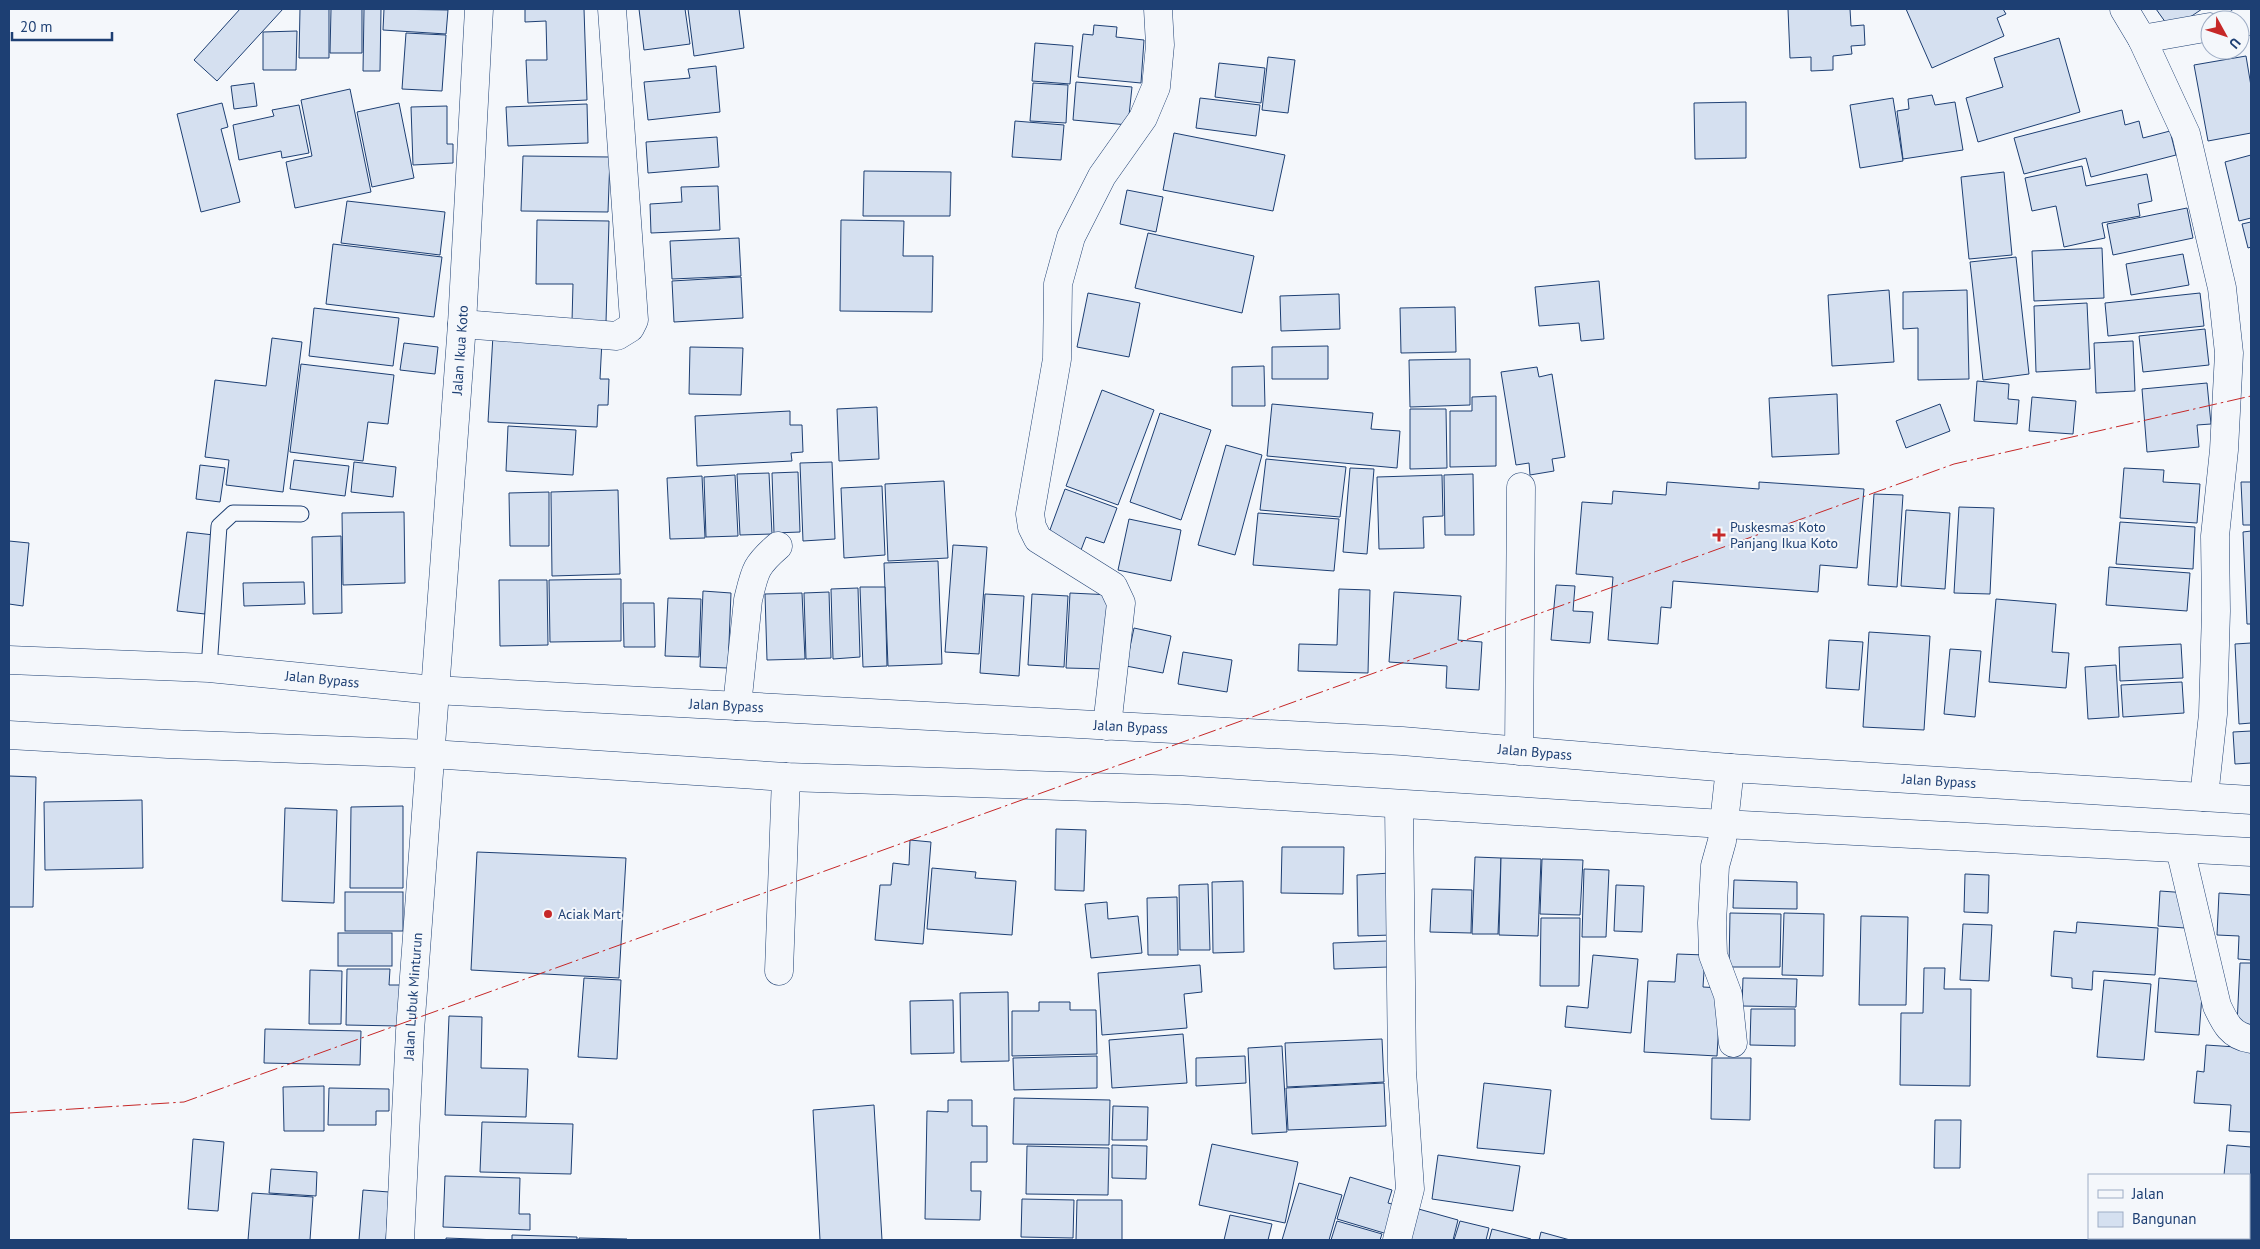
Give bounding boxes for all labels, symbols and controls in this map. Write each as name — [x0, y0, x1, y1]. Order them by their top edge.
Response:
scale bar — [12, 10, 112, 42]
north arrow — [2200, 10, 2250, 60]
text: 20 m — [20, 17, 53, 36]
text: U — [2225, 34, 2245, 53]
street label: Jalan Ikua Koto — [448, 305, 472, 397]
place label: Puskesmas Koto Panjang Ikua Koto — [1730, 518, 1838, 552]
marker: Puskesmas Koto Panjang Ikua Koto — [1712, 528, 1726, 542]
street label: Jalan Bypass — [283, 666, 360, 692]
street label: Jalan Bypass — [688, 694, 764, 716]
street label: Jalan Bypass — [1092, 716, 1169, 738]
street label: Jalan Bypass — [1496, 740, 1573, 764]
street label: Jalan Bypass — [1900, 770, 1977, 792]
place label: Aciak Mart — [558, 905, 621, 923]
marker: Aciak Mart — [542, 908, 554, 920]
street label: Jalan Lubuk Minturun — [400, 932, 426, 1062]
legend — [2088, 1174, 2250, 1239]
text: Jalan — [2131, 1184, 2164, 1203]
text: Bangunan — [2132, 1209, 2196, 1228]

